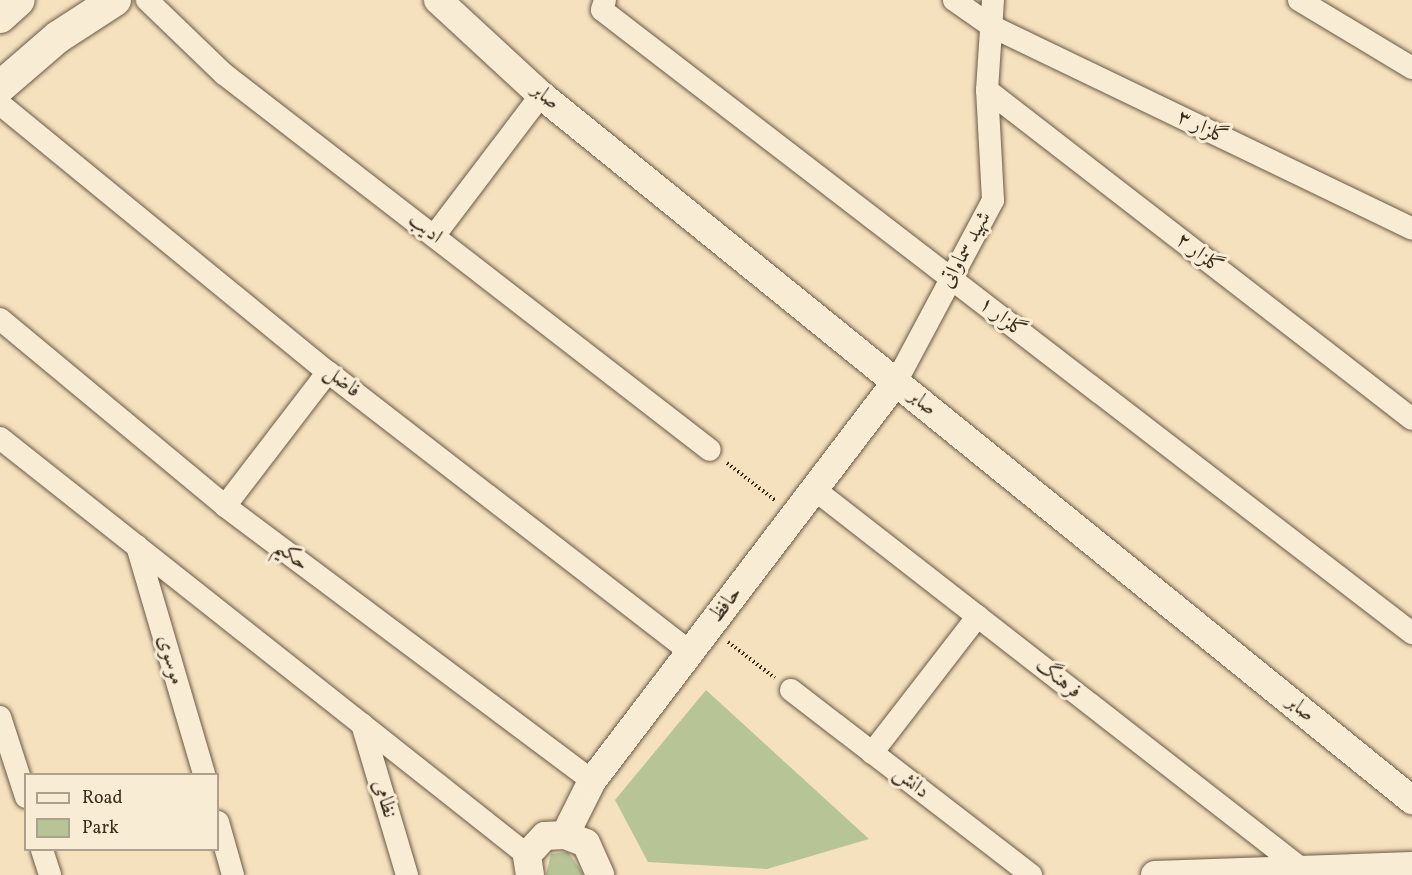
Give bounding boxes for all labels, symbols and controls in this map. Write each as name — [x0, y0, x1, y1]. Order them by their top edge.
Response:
street label: صابر — [526, 78, 564, 116]
street label: گلزار ۳ — [1173, 105, 1231, 151]
street label: شهید سماواتی — [935, 207, 997, 293]
street label: ادیب — [403, 208, 447, 250]
street label: گلزار ۲ — [1170, 228, 1228, 280]
street label: گلزار ۱ — [973, 292, 1031, 344]
street label: فاضل — [319, 360, 365, 404]
street label: صابر — [903, 384, 941, 422]
street label: حکیم — [269, 535, 313, 577]
street label: حافظ — [704, 582, 748, 628]
street label: موسوی — [151, 632, 189, 688]
street label: فرهنگ — [1030, 653, 1086, 705]
street label: صابر — [1281, 690, 1319, 728]
street label: دانش — [888, 761, 934, 805]
legend — [24, 773, 219, 851]
street label: نظامی — [366, 777, 402, 821]
text: Road — [82, 786, 123, 811]
text: Park — [82, 816, 119, 841]

